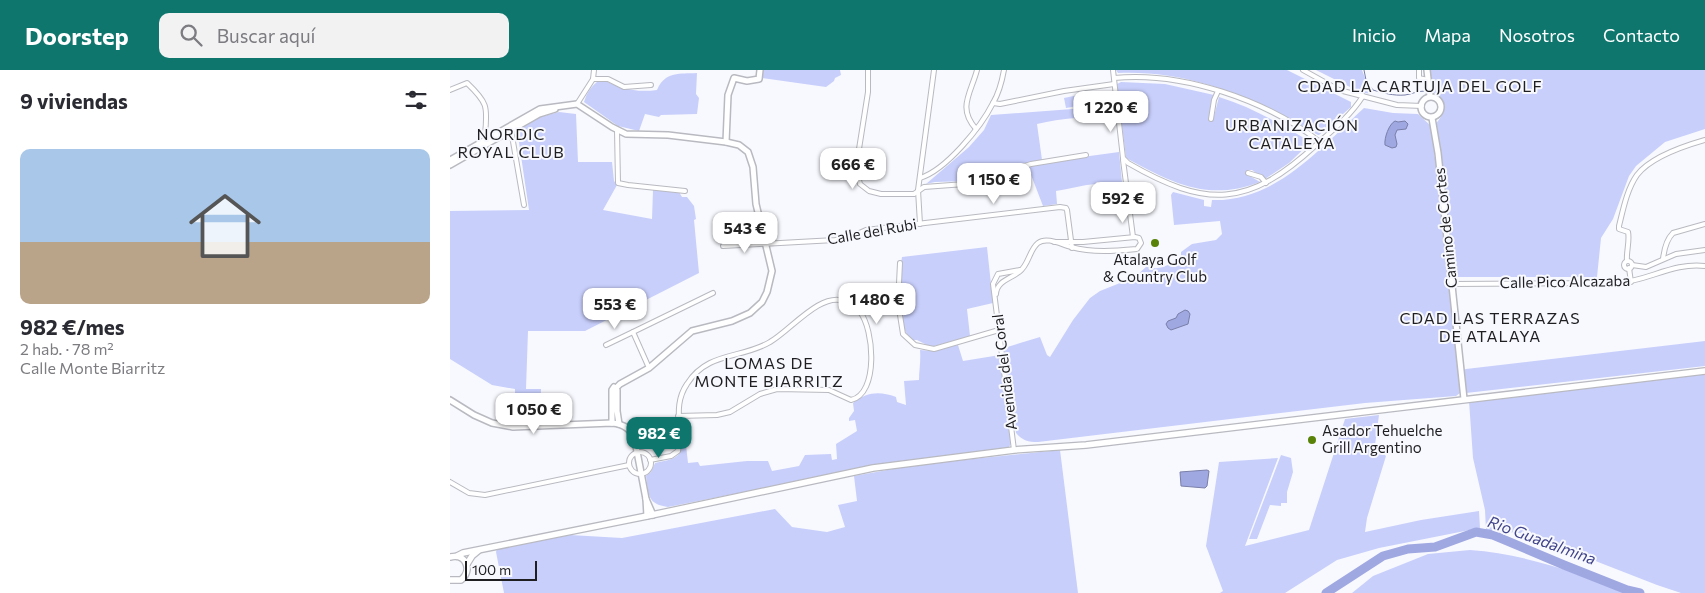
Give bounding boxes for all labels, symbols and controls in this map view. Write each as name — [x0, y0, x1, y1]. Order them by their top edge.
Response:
search box — [159, 13, 509, 58]
text: Doorstep — [25, 21, 129, 50]
icon: search — [177, 21, 205, 49]
text: Buscar aquí — [217, 24, 315, 47]
text: Inicio — [1352, 24, 1396, 46]
text: Mapa — [1424, 24, 1471, 46]
text: Nosotros — [1499, 24, 1575, 46]
text: Contacto — [1603, 24, 1680, 46]
district label: CDAD LA CARTUJA DEL GOLF — [1297, 76, 1543, 95]
icon: filters — [402, 86, 430, 114]
text: 9 viviendas — [20, 88, 128, 113]
pin: 1 220 € — [1065, 90, 1157, 133]
text: 1 220 € — [1084, 97, 1138, 116]
district label: URBANIZACIÓN CATALEYA — [1225, 115, 1359, 152]
district label: NORDIC ROYAL CLUB — [457, 124, 565, 161]
pin: 666 € — [818, 148, 888, 190]
text: 666 € — [831, 154, 875, 173]
pin: 1 150 € — [948, 162, 1040, 205]
street label: Camino de Cortes — [1430, 167, 1460, 289]
text: 1 150 € — [968, 169, 1020, 188]
icon: home — [180, 181, 270, 271]
pin: 592 € — [1088, 182, 1158, 224]
text: 592 € — [1102, 188, 1144, 207]
pin: 543 € — [710, 212, 780, 254]
street label: Calle del Rubi — [826, 214, 918, 248]
text: 543 € — [724, 218, 766, 237]
marker: Atalaya Golf & Country Club — [1149, 237, 1161, 249]
place label: Atalaya Golf & Country Club — [1103, 250, 1207, 285]
street label: Calle Pico Alcazaba — [1500, 271, 1630, 291]
pin: 1 480 € — [831, 282, 923, 325]
pin: 553 € — [580, 288, 650, 330]
text: 1 480 € — [850, 289, 904, 308]
text: 553 € — [594, 294, 636, 313]
district label: CDAD LAS TERRAZAS DE ATALAYA — [1399, 308, 1581, 345]
street label: Avenida del Coral — [988, 313, 1020, 431]
text: 982 €/mes — [20, 314, 125, 339]
text: 2 hab. · 78 m² — [20, 339, 114, 358]
district label: LOMAS DE MONTE BIARRITZ — [694, 353, 844, 390]
text: Calle Monte Biarritz — [20, 358, 165, 377]
pin: 1 050 € — [488, 392, 580, 435]
text: 1 050 € — [506, 399, 562, 418]
pin: 982 € — [624, 416, 694, 459]
place label: Asador Tehuelche Grill Argentino — [1322, 421, 1443, 456]
text: 982 € — [637, 423, 681, 442]
marker: Asador Tehuelche Grill Argentino — [1306, 434, 1318, 446]
water label: Rio Guadalmina — [1485, 511, 1599, 568]
scale bar — [465, 558, 538, 581]
text: 100 m — [472, 561, 511, 578]

